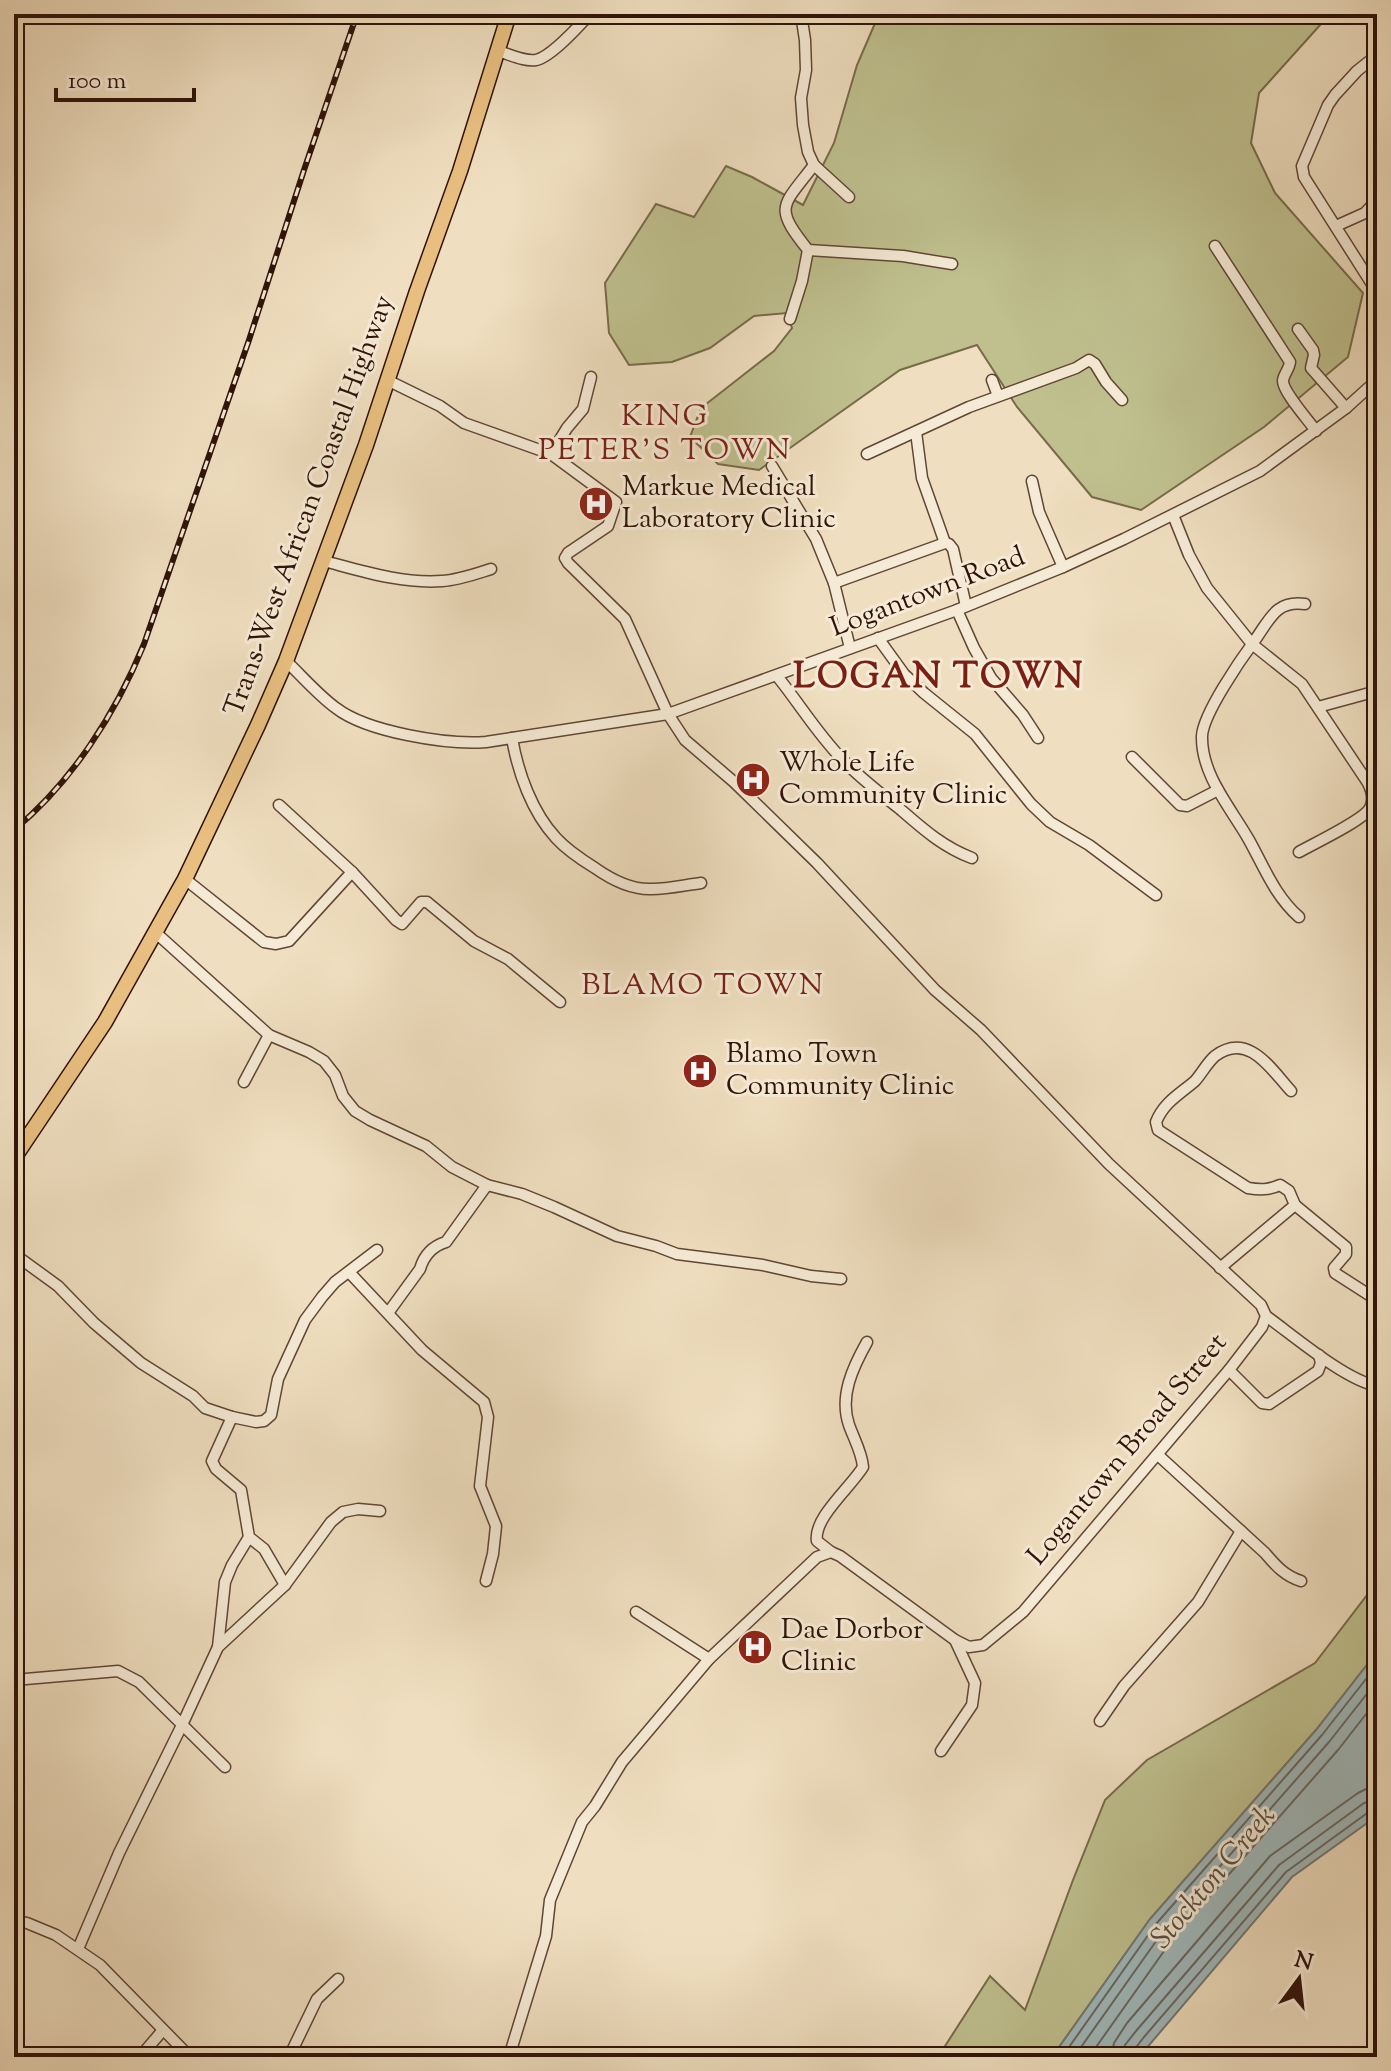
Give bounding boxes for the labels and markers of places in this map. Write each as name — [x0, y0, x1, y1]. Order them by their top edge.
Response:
place label: Markue Medical Laboratory Clinic — [622, 468, 836, 540]
hospital icon: Markue Medical Laboratory Clinic — [577, 485, 615, 523]
place label: Whole Life Community Clinic — [779, 744, 1007, 816]
hospital icon: Whole Life Community Clinic — [734, 761, 772, 799]
place label: Blamo Town Community Clinic — [726, 1035, 954, 1107]
hospital icon: Blamo Town Community Clinic — [681, 1052, 719, 1090]
place label: Dae Dorbor Clinic — [781, 1611, 924, 1683]
hospital icon: Dae Dorbor Clinic — [736, 1628, 774, 1666]

